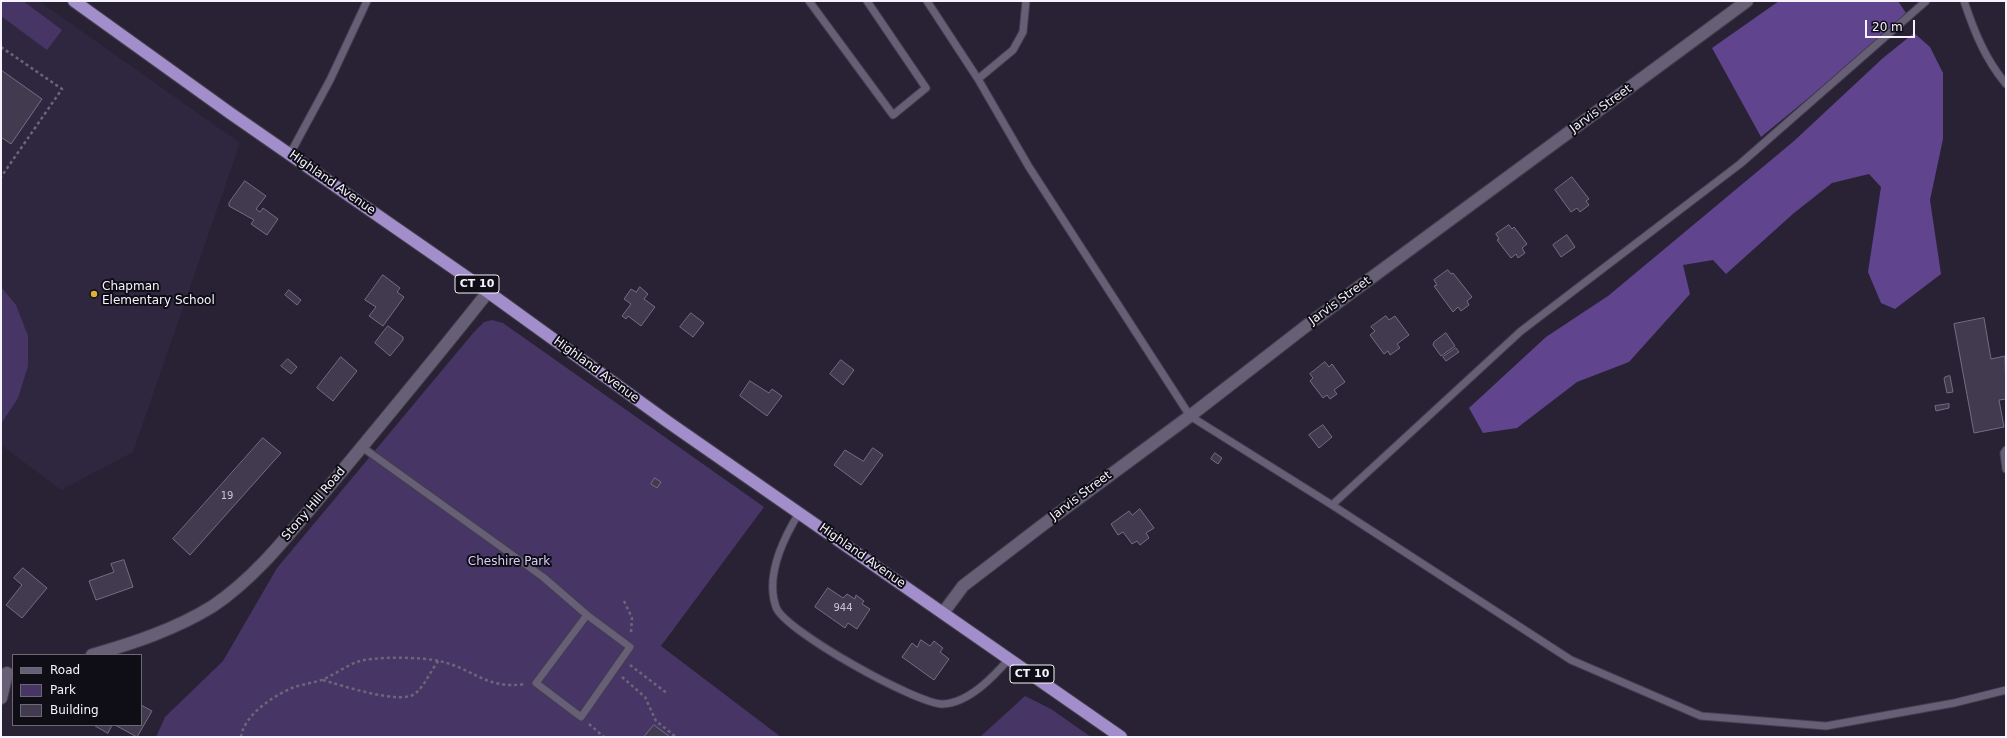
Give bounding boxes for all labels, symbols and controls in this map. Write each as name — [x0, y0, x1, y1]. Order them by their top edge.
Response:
scale bar — [1867, 12, 1917, 38]
text: 20 m — [1872, 20, 1903, 34]
street label: Jarvis Street — [1567, 82, 1635, 136]
street label: Highland Avenue — [286, 148, 378, 218]
street label: Jarvis Street — [1306, 274, 1374, 328]
road number: CT 10 — [455, 275, 499, 293]
place label: Chapman Elementary School — [102, 280, 215, 308]
marker: Chapman Elementary School — [89, 289, 99, 299]
street label: Highland Avenue — [551, 334, 641, 406]
street label: Stony Hill Road — [279, 464, 349, 544]
street label: Jarvis Street — [1048, 468, 1114, 524]
house number: 19 — [221, 490, 233, 502]
street label: Highland Avenue — [816, 521, 908, 591]
park label: Cheshire Park — [468, 555, 550, 569]
house number: 944 — [833, 602, 853, 614]
legend — [12, 654, 142, 726]
text: Road — [50, 663, 80, 677]
road number: CT 10 — [1010, 665, 1054, 683]
text: Park — [50, 683, 76, 697]
text: Building — [50, 703, 99, 717]

